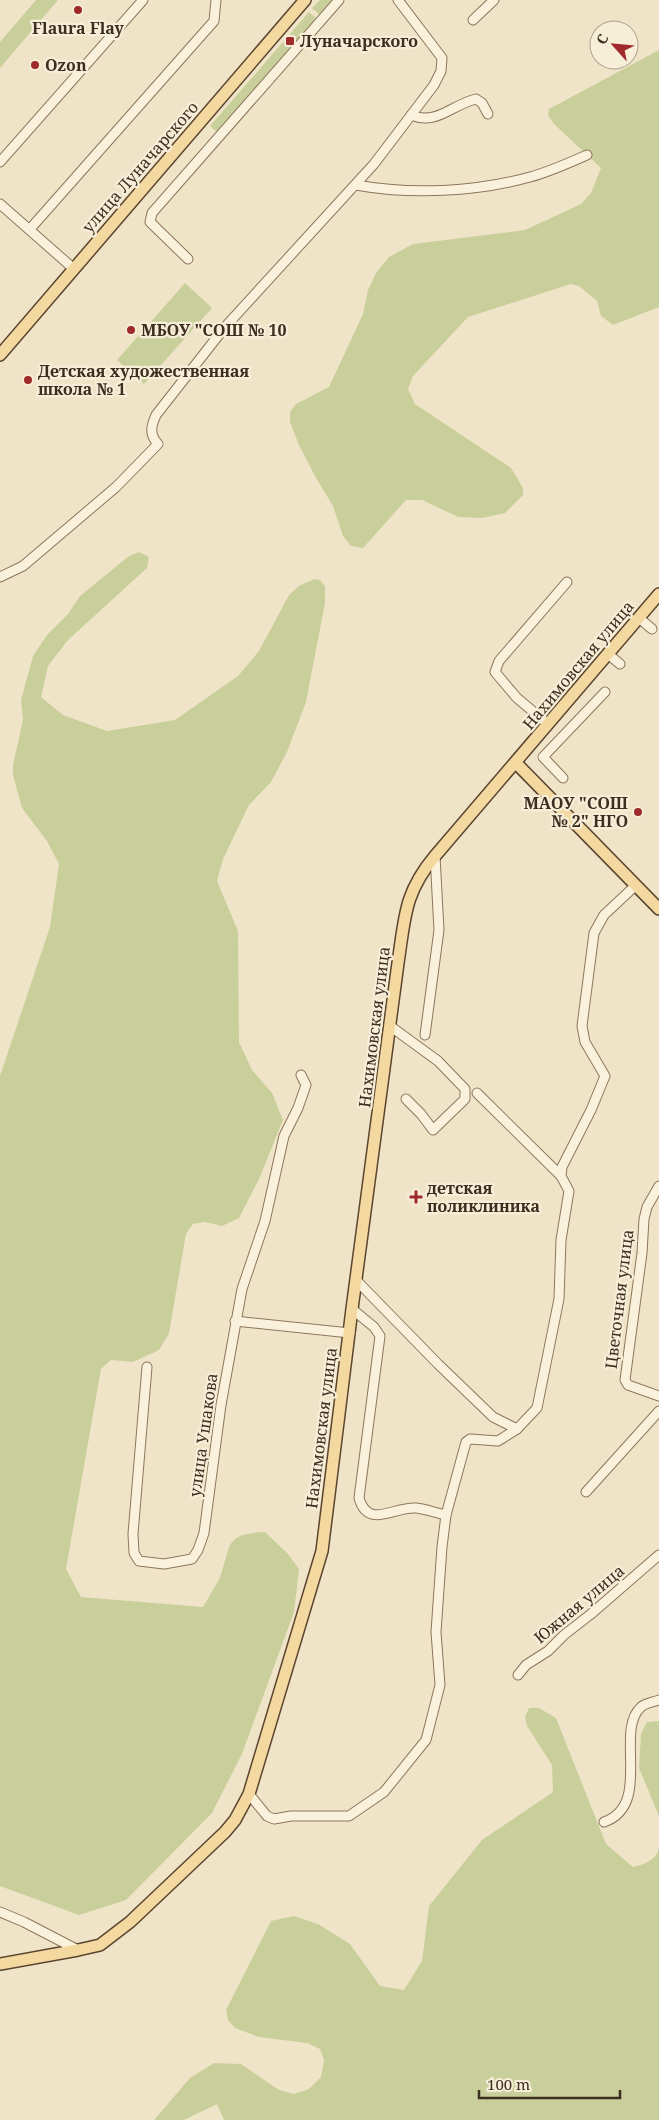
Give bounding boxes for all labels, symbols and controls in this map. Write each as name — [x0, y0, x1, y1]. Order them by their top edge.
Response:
marker: Flaura Flay — [72, 4, 84, 16]
place label: Flaura Flay — [32, 17, 125, 39]
north arrow — [589, 20, 639, 70]
place label: Луначарского — [300, 30, 418, 52]
text: С — [591, 30, 613, 47]
marker: Луначарского — [284, 35, 296, 47]
place label: Ozon — [45, 54, 87, 76]
marker: Ozon — [29, 59, 41, 71]
street label: улица Луначарского — [77, 97, 203, 237]
place label: МБОУ "СОШ № 10 — [141, 319, 287, 341]
marker: МБОУ "СОШ № 10 — [125, 324, 137, 336]
place label: Детская художественная школа № 1 — [38, 360, 250, 400]
marker: Детская художественная школа № 1 — [22, 374, 34, 386]
street label: Нахимовская улица — [517, 596, 639, 734]
place label: МАОУ "СОШ № 2" НГО — [524, 792, 628, 832]
marker: МАОУ "СОШ № 2" НГО — [632, 806, 644, 818]
street label: Нахимовская улица — [353, 945, 395, 1109]
place label: детская поликлиника — [427, 1177, 540, 1217]
marker: детская поликлиника — [409, 1190, 423, 1204]
street label: Цветочная улица — [600, 1228, 638, 1370]
street label: Нахимовская улица — [300, 1346, 342, 1510]
street label: улица Ушакова — [183, 1372, 223, 1498]
street label: Южная улица — [529, 1560, 629, 1648]
scale bar — [479, 2068, 620, 2100]
text: 100 m — [487, 2074, 530, 2094]

